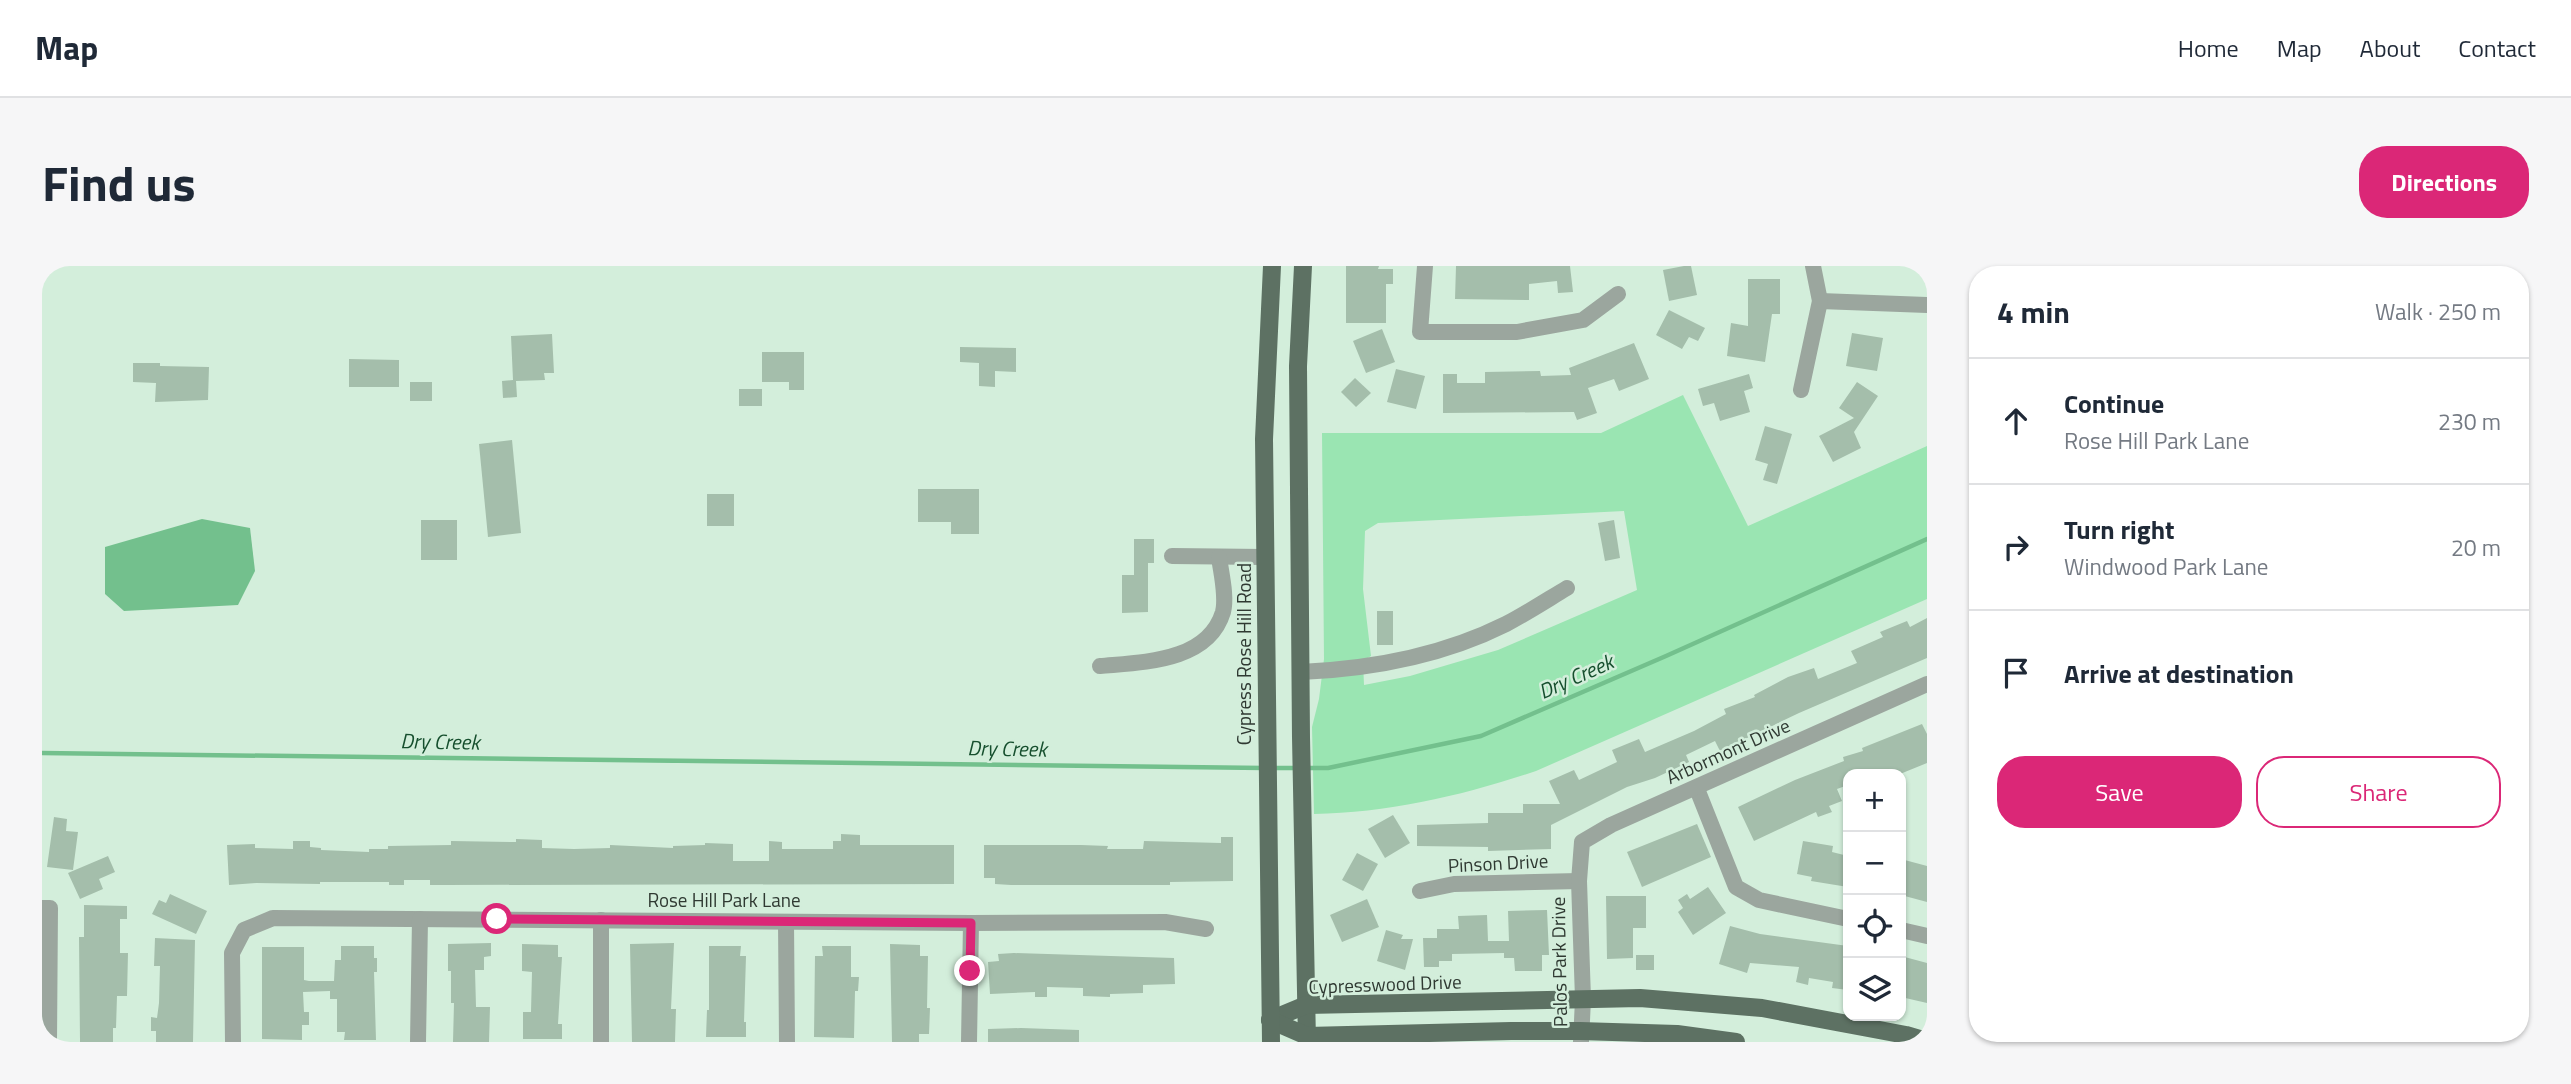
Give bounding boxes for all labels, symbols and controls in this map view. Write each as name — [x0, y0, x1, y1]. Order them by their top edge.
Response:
text: Map — [35, 23, 98, 73]
text: Home — [2178, 30, 2239, 66]
text: Map — [2277, 30, 2322, 66]
text: About — [2360, 30, 2420, 66]
text: Contact — [2458, 30, 2536, 66]
text: Find us — [42, 145, 196, 220]
button: Directions — [2359, 146, 2529, 218]
text: 4 min — [1997, 289, 2070, 335]
text: Walk · 250 m — [2375, 294, 2501, 329]
text: Continue — [2064, 384, 2164, 423]
icon: ahead — [1997, 402, 2035, 440]
text: 230 m — [2438, 404, 2501, 439]
text: Rose Hill Park Lane — [2064, 423, 2249, 458]
text: Turn right — [2064, 510, 2175, 549]
icon: right — [1997, 528, 2035, 566]
text: 20 m — [2451, 530, 2501, 565]
text: Windwood Park Lane — [2064, 549, 2268, 584]
street label: Cypress Rose Hill Road — [1229, 563, 1258, 745]
water label: Dry Creek — [1533, 644, 1621, 707]
icon: arrive — [1997, 654, 2035, 692]
text: Arrive at destination — [2064, 654, 2294, 693]
street label: Arbormont Drive — [1661, 710, 1794, 791]
water label: Dry Creek — [400, 724, 483, 758]
water label: Dry Creek — [967, 731, 1050, 765]
button: Save — [1997, 756, 2242, 828]
button: Share — [2256, 756, 2501, 828]
map controls — [1843, 769, 1906, 1021]
button: + — [1843, 769, 1906, 832]
button: − — [1843, 832, 1906, 895]
street label: Pinson Drive — [1447, 845, 1549, 880]
street label: Rose Hill Park Lane — [647, 885, 801, 914]
button: locate — [1843, 895, 1906, 958]
street label: Palos Park Drive — [1543, 897, 1574, 1027]
route start — [481, 903, 512, 934]
route end — [954, 955, 985, 986]
button: layers — [1843, 958, 1906, 1021]
street label: Cypresswood Drive — [1308, 966, 1462, 1001]

